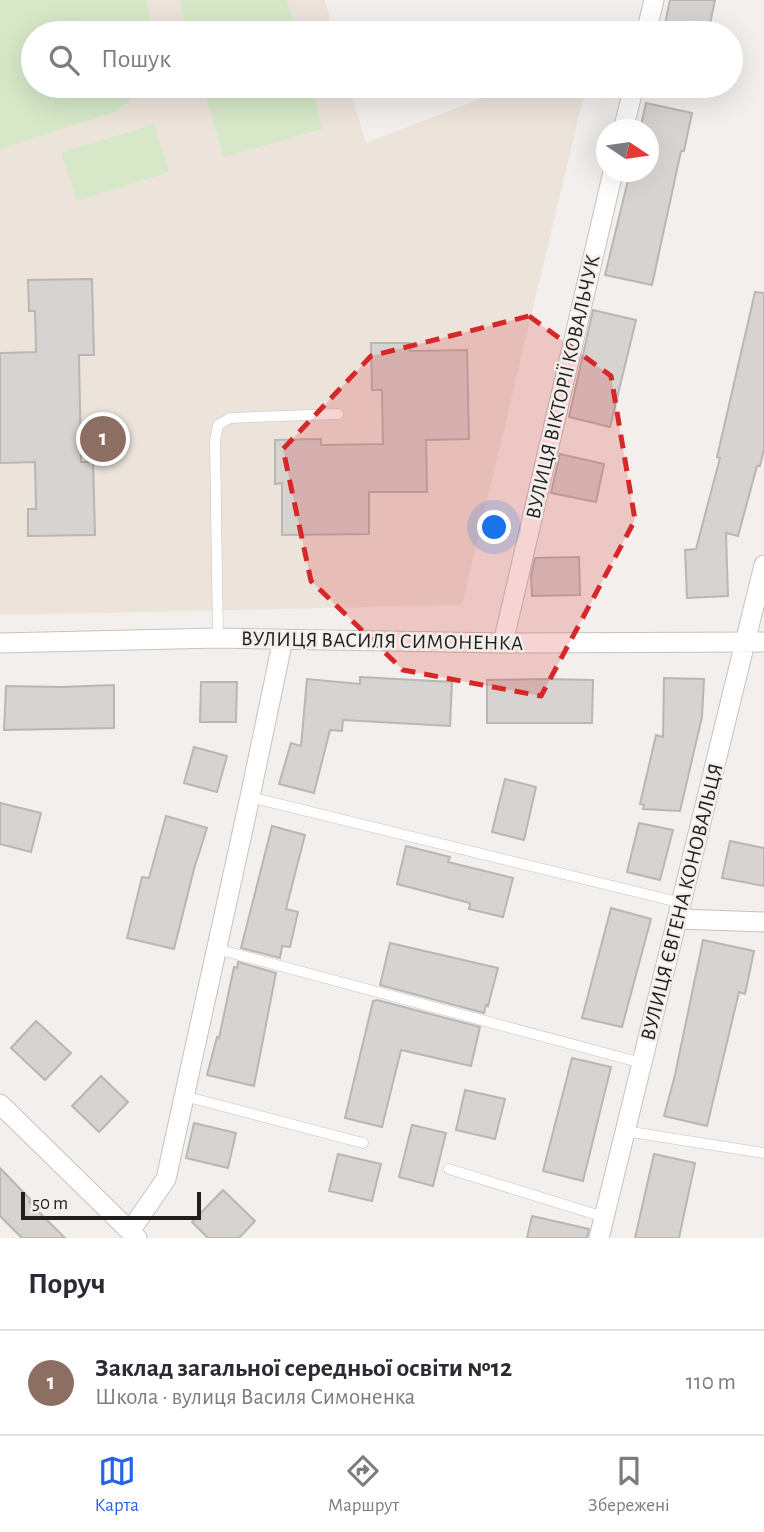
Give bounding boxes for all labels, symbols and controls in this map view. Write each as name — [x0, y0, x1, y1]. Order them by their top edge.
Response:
search box — [21, 21, 743, 98]
icon: search — [45, 41, 83, 79]
text: Пошук — [101, 46, 171, 72]
north arrow — [596, 119, 659, 182]
street label: ВУЛИЦЯ ВІКТОРІЇ КОВАЛЬЧУК — [521, 253, 604, 521]
pin: 1 — [80, 413, 126, 465]
your location — [477, 510, 511, 544]
street label: ВУЛИЦЯ ВАСИЛЯ СИМОНЕНКА — [241, 628, 523, 654]
street label: ВУЛИЦЯ ЄВГЕНА КОНОВАЛЬЦЯ — [637, 761, 727, 1043]
scale bar — [21, 1189, 201, 1221]
text: 50 m — [32, 1194, 68, 1213]
text: Поруч — [28, 1269, 106, 1299]
text: Заклад загальної середньої освіти №12 — [95, 1355, 512, 1381]
text: 1 — [47, 1371, 55, 1394]
text: 110 m — [686, 1371, 736, 1394]
text: Школа · вулиця Василя Симоненка — [95, 1386, 415, 1409]
tab: Карта — [94, 1452, 139, 1517]
tab: Маршрут — [328, 1452, 399, 1517]
tab: Збережені — [588, 1452, 670, 1517]

